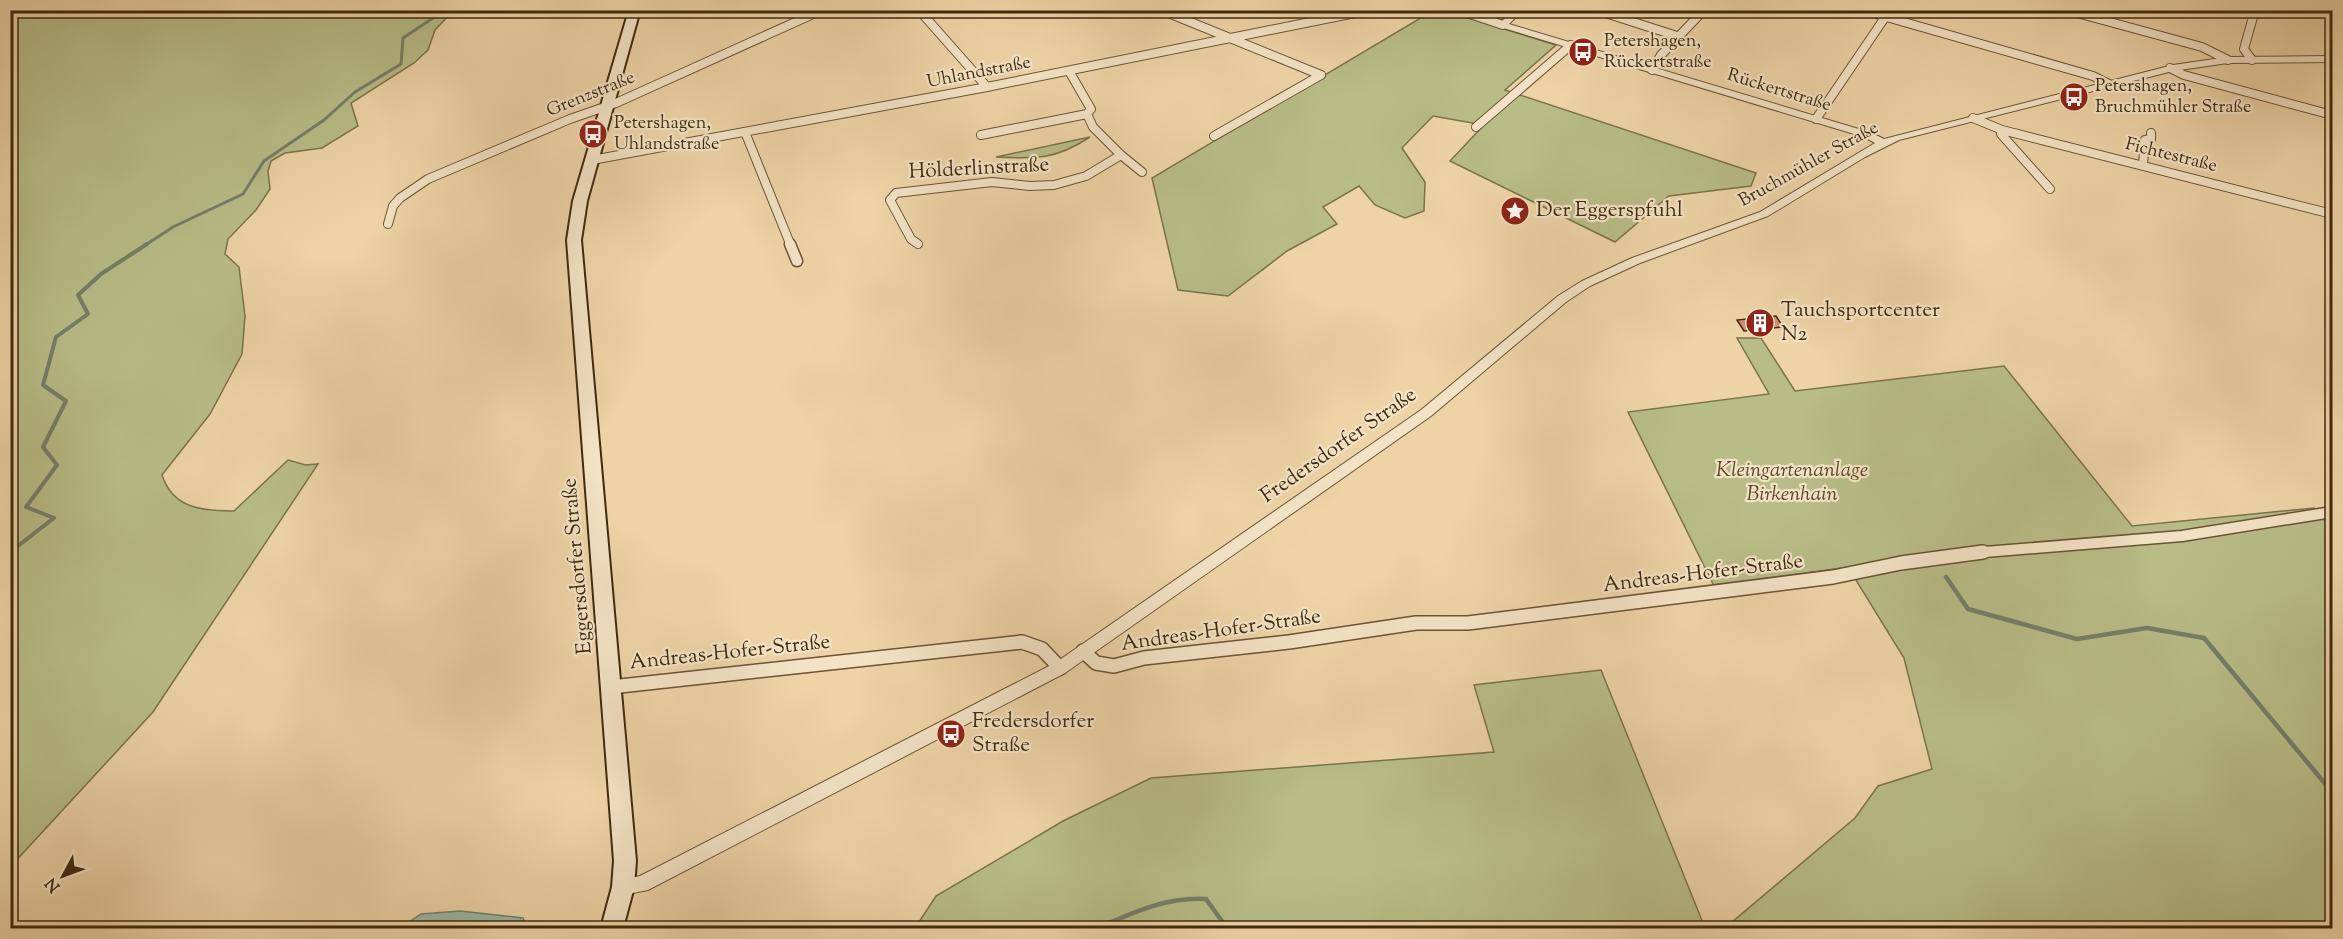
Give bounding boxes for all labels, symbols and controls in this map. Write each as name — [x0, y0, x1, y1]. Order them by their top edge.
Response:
place label: Petershagen, Rückertstraße — [1604, 29, 1712, 76]
bus stop icon: Petershagen, Rückertstraße — [1567, 36, 1599, 68]
street label: Uhlandstraße — [925, 50, 1033, 96]
street label: Rückertstraße — [1724, 63, 1834, 119]
street label: Grenzstraße — [543, 65, 639, 125]
place label: Petershagen, Bruchmühler Straße — [2095, 74, 2251, 121]
bus stop icon: Petershagen, Bruchmühler Straße — [2058, 81, 2090, 113]
place label: Petershagen, Uhlandstraße — [614, 111, 719, 158]
street label: Bruchmühler Straße — [1734, 116, 1884, 214]
bus stop icon: Petershagen, Uhlandstraße — [577, 118, 609, 150]
street label: Fichtestraße — [2122, 132, 2220, 180]
street label: Hölderlinstraße — [908, 150, 1050, 188]
place icon: Der Eggerspfuhl — [1499, 195, 1531, 227]
place label: Der Eggerspfuhl — [1536, 196, 1683, 226]
place label: Tauchsportcenter N2 — [1781, 296, 1940, 350]
building icon: Tauchsportcenter N2 — [1744, 307, 1776, 339]
street label: Fredersdorfer Straße — [1255, 381, 1423, 511]
park label: Kleingartenanlage Birkenhain — [1716, 456, 1868, 510]
street label: Eggersdorfer Straße — [555, 477, 601, 655]
street label: Andreas-Hofer-Straße — [1601, 547, 1805, 601]
street label: Andreas-Hofer-Straße — [1119, 602, 1323, 660]
street label: Andreas-Hofer-Straße — [628, 628, 832, 678]
place label: Fredersdorfer Straße — [972, 707, 1094, 761]
bus stop icon: Fredersdorfer Straße — [935, 718, 967, 750]
north arrow — [33, 846, 93, 906]
text: N — [41, 872, 66, 897]

